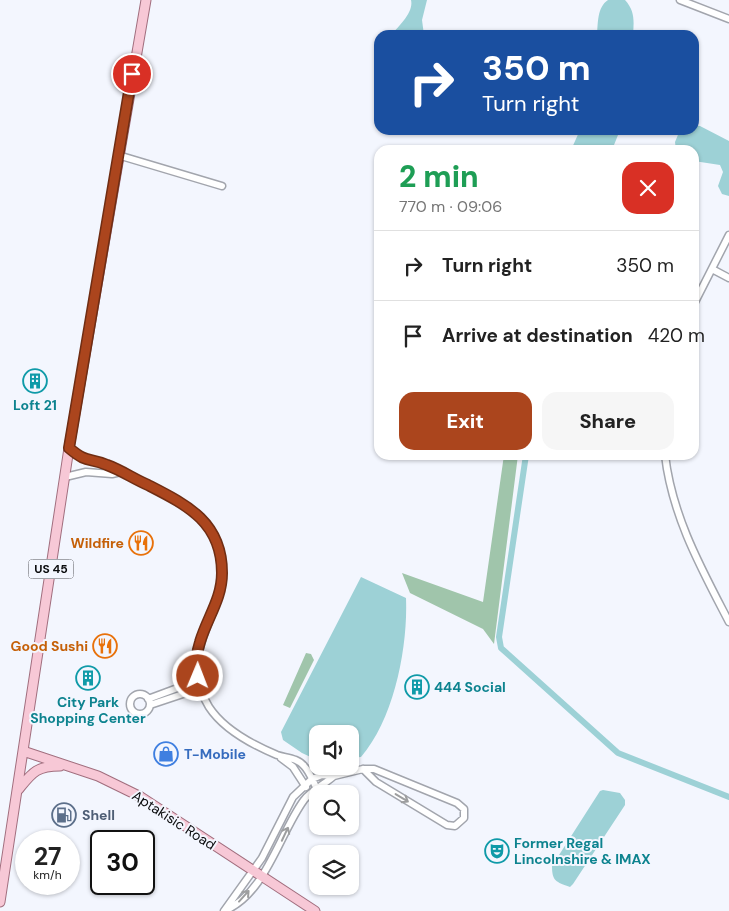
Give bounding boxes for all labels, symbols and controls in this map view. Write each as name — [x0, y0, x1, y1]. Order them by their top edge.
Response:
text: 350 m — [482, 45, 591, 91]
icon: right — [399, 50, 464, 115]
pin — [111, 53, 153, 95]
icon: arrive — [118, 60, 146, 88]
text: Turn right — [482, 89, 579, 118]
text: 2 min — [399, 157, 479, 196]
button: close — [622, 162, 674, 214]
text: 770 m · 09:06 — [399, 196, 502, 217]
icon: right — [399, 252, 427, 280]
text: Turn right — [442, 253, 532, 278]
text: 350 m — [616, 253, 674, 278]
icon: arrive — [399, 322, 427, 350]
text: Arrive at destination — [442, 323, 633, 348]
text: 420 m — [648, 323, 705, 348]
building icon: Loft 21 — [22, 368, 48, 394]
button: Exit — [399, 392, 532, 450]
button: Share — [542, 392, 674, 450]
place label: Loft 21 — [13, 396, 57, 414]
restaurant icon: Wildfire — [128, 530, 154, 556]
place label: Wildfire — [70, 534, 124, 552]
road number: US 45 — [28, 560, 74, 578]
restaurant icon: Good Sushi — [92, 633, 118, 659]
place label: Good Sushi — [11, 637, 88, 655]
position arrow — [171, 649, 223, 701]
building icon: City Park Shopping Center — [75, 665, 101, 691]
building icon: 444 Social — [404, 674, 430, 700]
place label: 444 Social — [434, 678, 506, 696]
place label: City Park Shopping Center — [30, 693, 146, 727]
map controls — [309, 725, 359, 895]
button: sound — [309, 725, 359, 775]
shop icon: T-Mobile — [153, 741, 179, 767]
place label: T-Mobile — [184, 745, 246, 763]
button: search — [309, 785, 359, 835]
street label: Aptakisic Road — [129, 786, 219, 854]
one-way arrow — [394, 793, 408, 803]
fuel station icon: Shell — [51, 802, 77, 828]
place label: Shell — [82, 806, 115, 824]
one-way arrow — [280, 827, 290, 842]
speed limit sign: 30 — [90, 830, 155, 895]
place label: Former Regal Lincolnshire & IMAX — [514, 834, 651, 868]
theatre icon: Former Regal Lincolnshire & IMAX — [484, 838, 510, 864]
text: 27 — [34, 840, 61, 873]
button: layers — [309, 845, 359, 895]
text: km/h — [33, 867, 62, 883]
one-way arrow — [238, 890, 250, 903]

